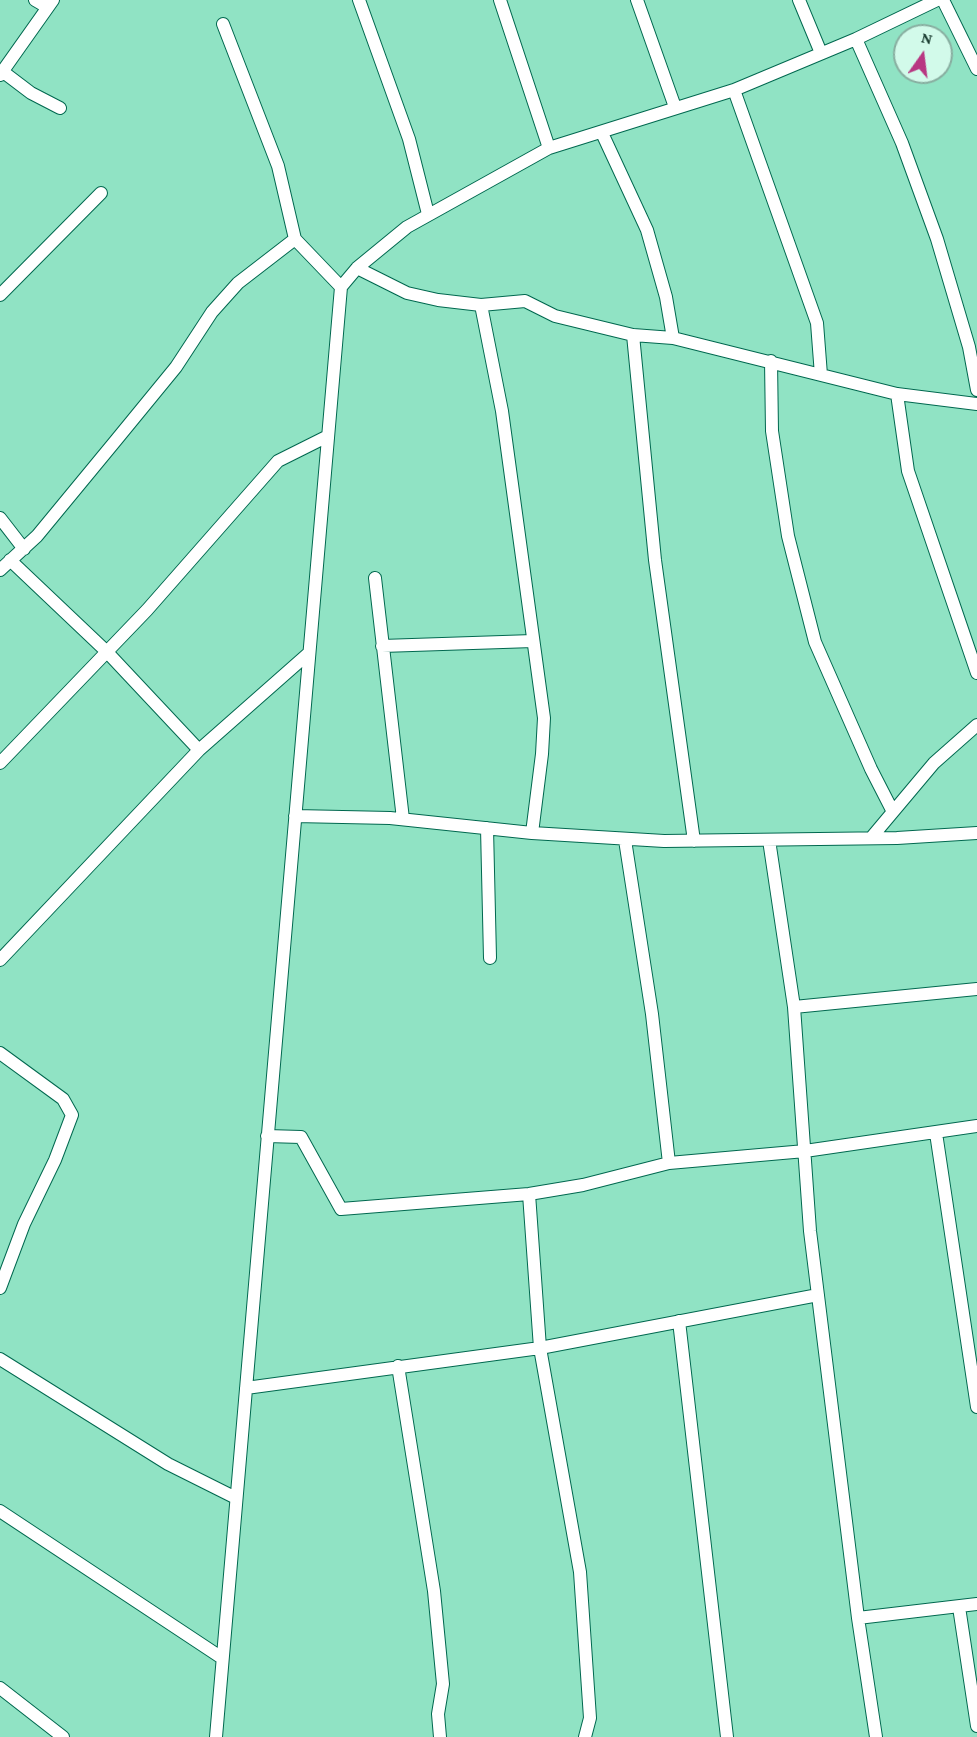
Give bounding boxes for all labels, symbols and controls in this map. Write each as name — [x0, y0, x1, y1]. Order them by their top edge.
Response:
north arrow — [893, 24, 953, 84]
text: N — [920, 28, 934, 48]

